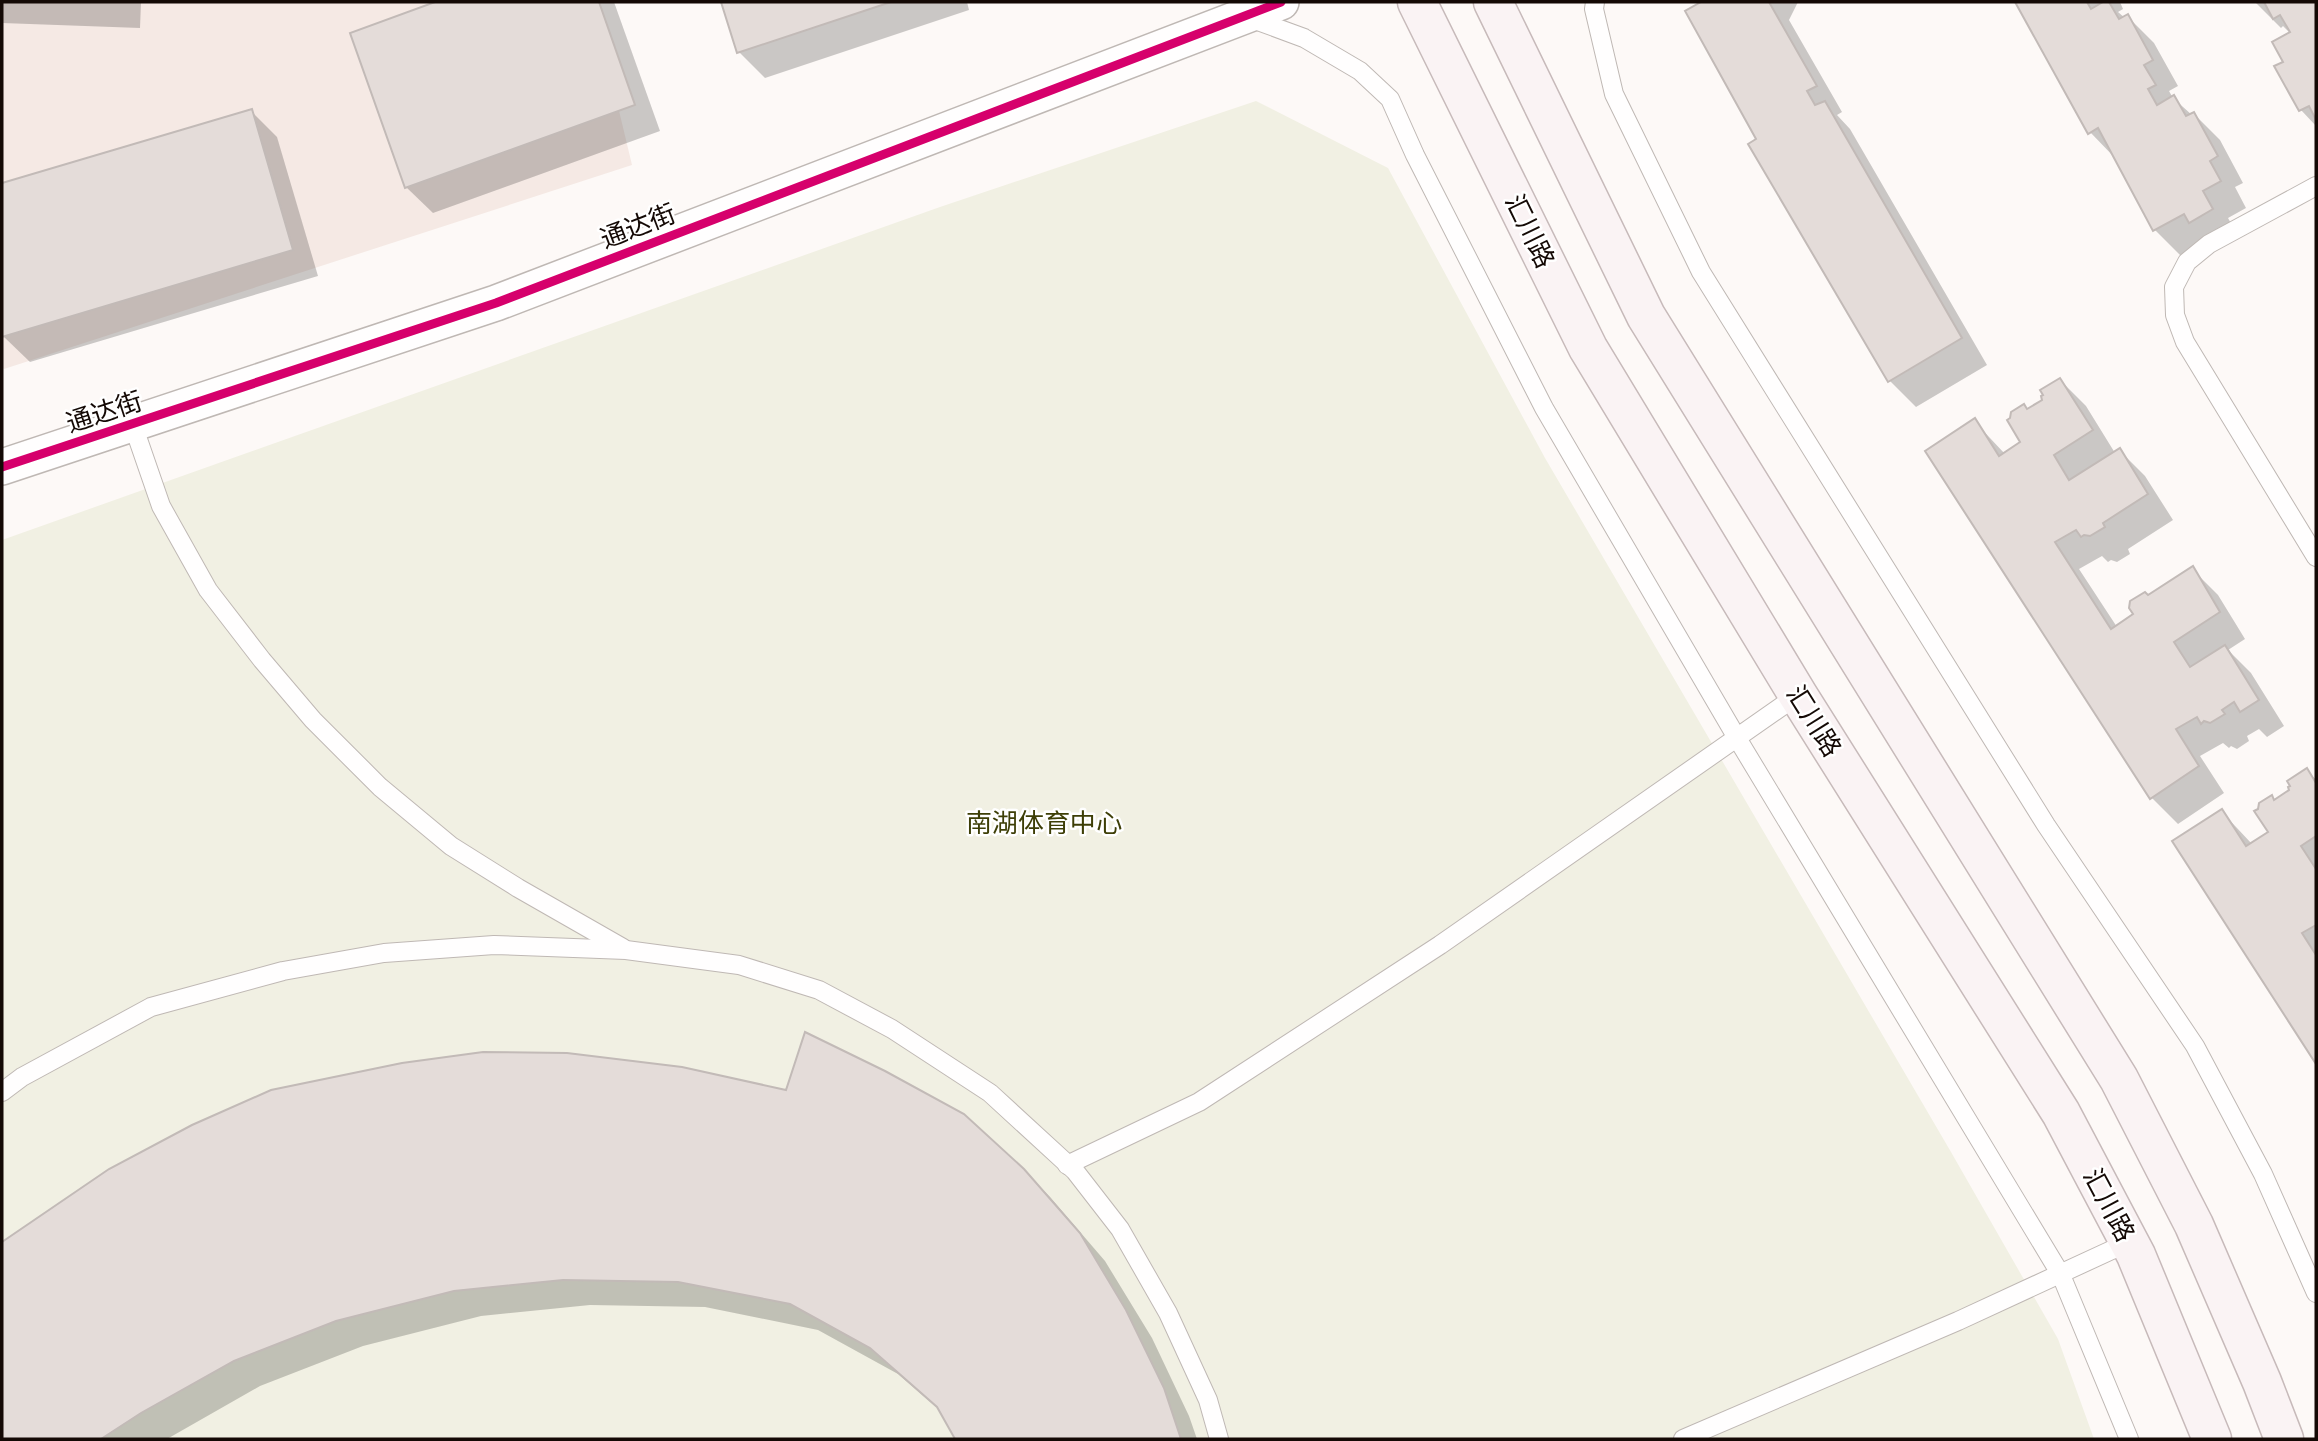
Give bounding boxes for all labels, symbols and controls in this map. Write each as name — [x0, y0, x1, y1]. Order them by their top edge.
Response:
street label: 汇川路 — [1496, 187, 1565, 274]
street label: 通达街 — [594, 193, 681, 258]
street label: 通达街 — [61, 381, 147, 442]
street label: 汇川路 — [1777, 677, 1852, 764]
park label: 南湖体育中心 — [966, 803, 1122, 842]
street label: 汇川路 — [2074, 1161, 2145, 1248]

